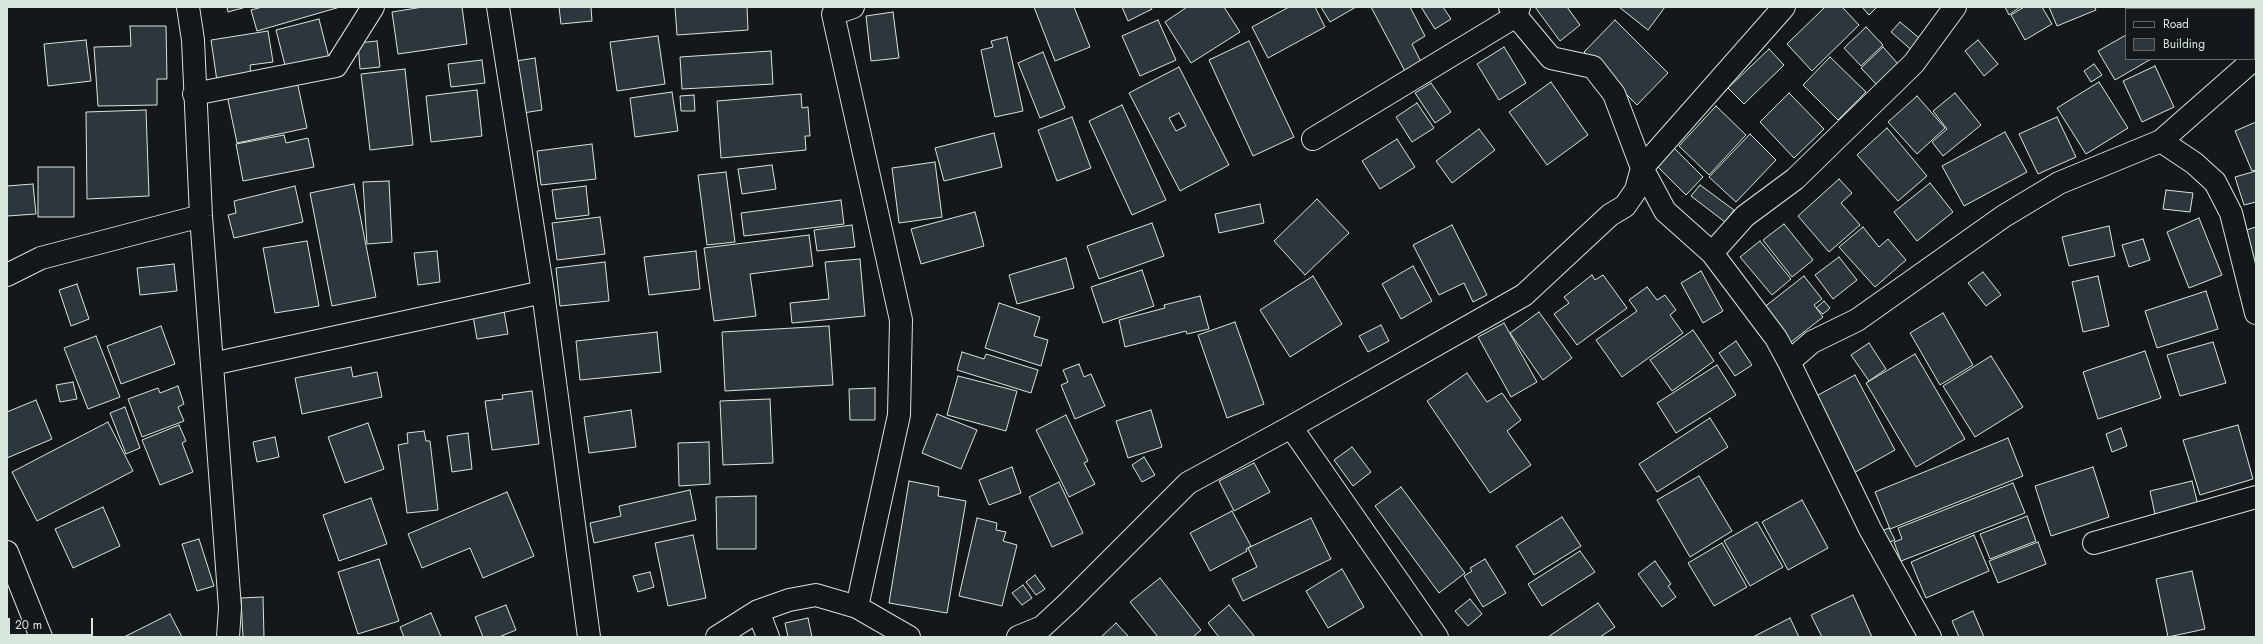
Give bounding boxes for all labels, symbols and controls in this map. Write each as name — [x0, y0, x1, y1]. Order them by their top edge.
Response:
legend — [2125, 8, 2255, 60]
text: Road — [2163, 15, 2189, 33]
text: Building — [2163, 35, 2205, 53]
scale bar — [10, 610, 95, 636]
text: 20 m — [15, 616, 42, 634]

